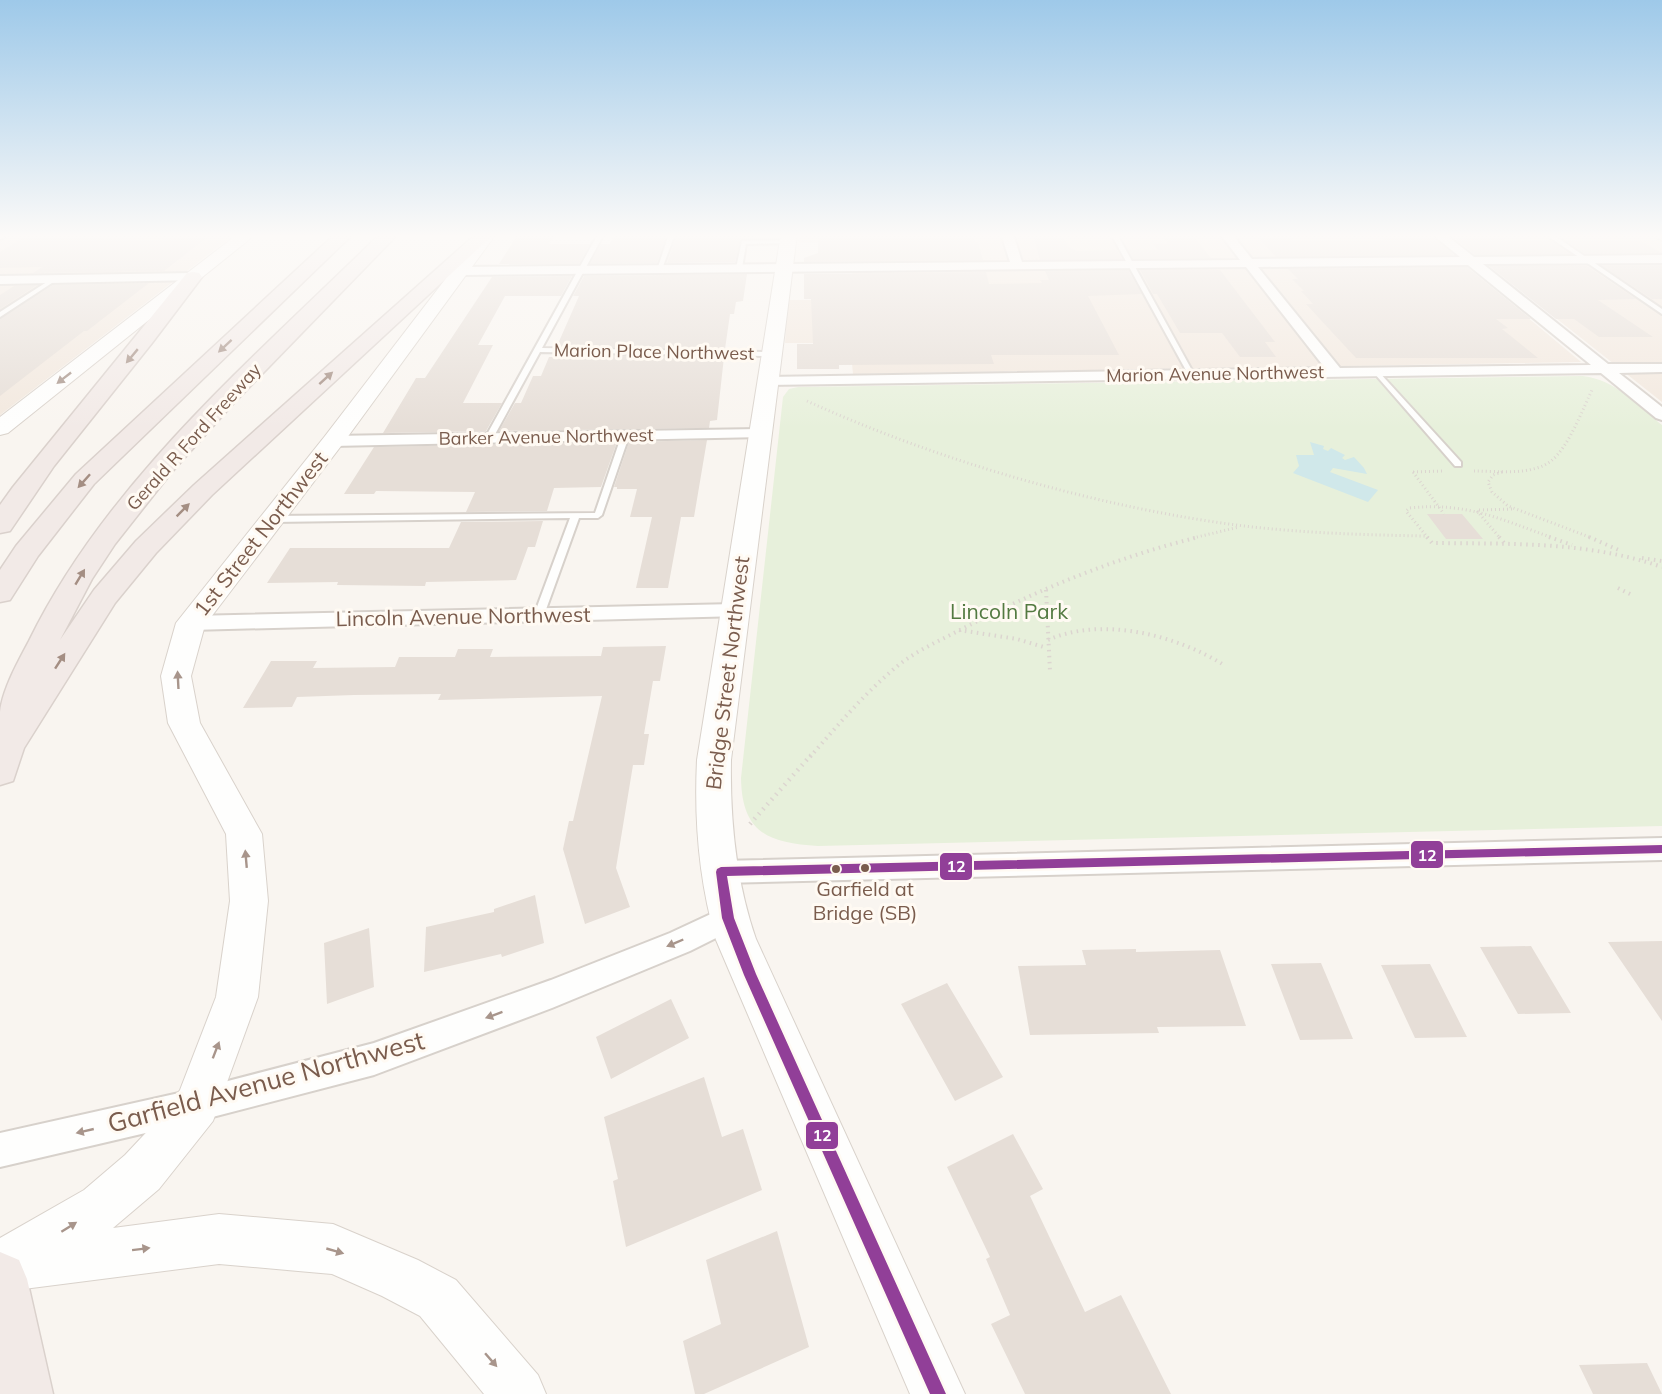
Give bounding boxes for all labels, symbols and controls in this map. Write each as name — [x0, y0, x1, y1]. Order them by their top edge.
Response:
street label: Marion Place Northwest — [554, 338, 754, 365]
one-way arrow — [218, 339, 233, 352]
one-way arrow — [126, 348, 139, 363]
street label: Gerald R Ford Freeway — [121, 358, 266, 515]
street label: Marion Avenue Northwest — [1106, 360, 1324, 387]
one-way arrow — [57, 371, 72, 383]
one-way arrow — [319, 371, 334, 385]
street label: Barker Avenue Northwest — [438, 423, 654, 450]
street label: 1st Street Northwest — [188, 446, 333, 621]
one-way arrow — [77, 473, 91, 488]
one-way arrow — [175, 503, 189, 517]
street label: Bridge Street Northwest — [700, 555, 754, 791]
one-way arrow — [74, 569, 85, 585]
park label: Lincoln Park — [950, 598, 1068, 624]
street label: Lincoln Avenue Northwest — [335, 601, 591, 631]
one-way arrow — [55, 653, 66, 669]
one-way arrow — [173, 671, 182, 690]
line badge: 12 — [1410, 840, 1444, 869]
text: 12 — [1417, 845, 1437, 865]
one-way arrow — [241, 850, 251, 869]
line badge: 12 — [939, 852, 973, 881]
text: 12 — [946, 856, 966, 876]
marker: Garfield at Bridge (SB) — [859, 862, 871, 874]
unlabelled marker — [830, 863, 842, 875]
place label: Garfield at Bridge (SB) — [813, 876, 917, 925]
one-way arrow — [666, 938, 684, 948]
one-way arrow — [485, 1011, 503, 1021]
street label: Garfield Avenue Northwest — [104, 1023, 428, 1140]
one-way arrow — [212, 1040, 222, 1058]
line badge: 12 — [805, 1121, 839, 1150]
text: 12 — [812, 1125, 832, 1145]
one-way arrow — [75, 1126, 94, 1136]
one-way arrow — [61, 1222, 77, 1233]
one-way arrow — [132, 1244, 151, 1254]
one-way arrow — [326, 1247, 344, 1256]
one-way arrow — [484, 1352, 497, 1367]

